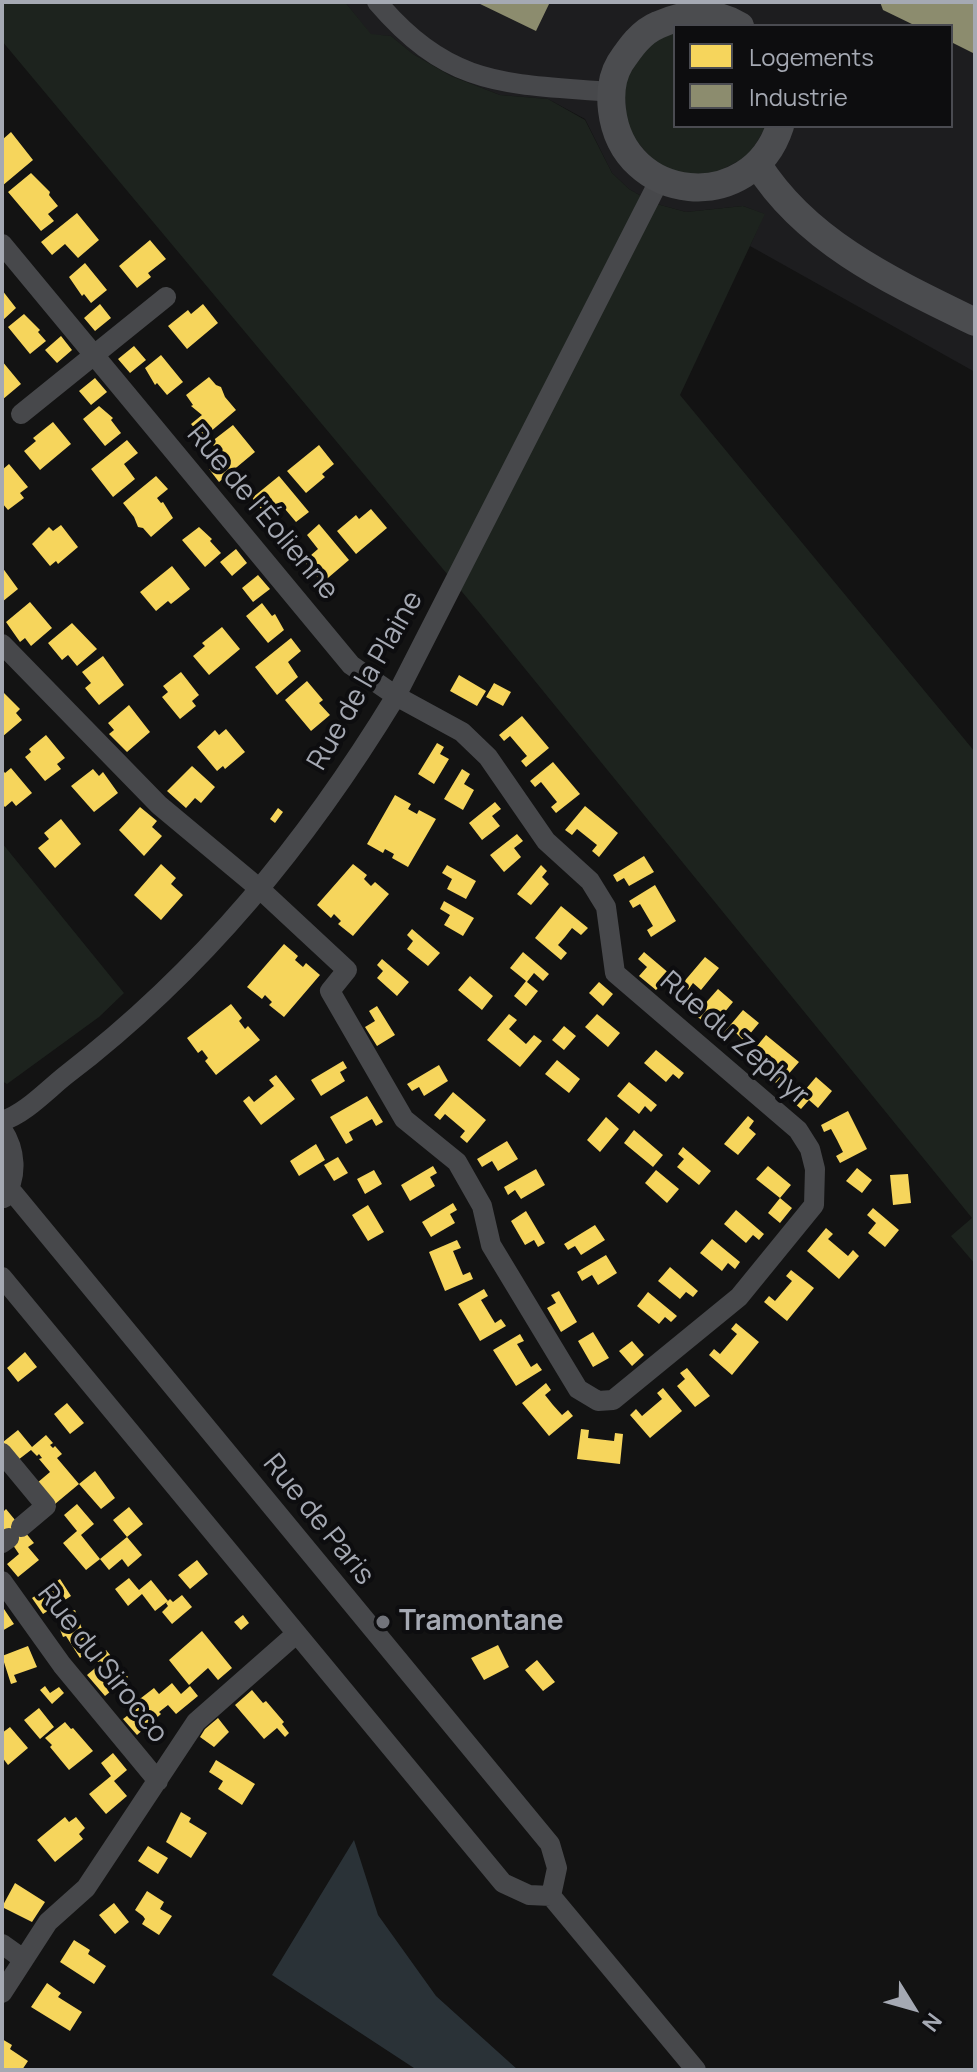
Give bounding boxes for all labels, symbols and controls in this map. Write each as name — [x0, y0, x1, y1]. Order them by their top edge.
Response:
legend — [673, 24, 953, 128]
text: Logements — [749, 40, 874, 73]
text: Industrie — [749, 80, 848, 113]
street label: Rue de l'Éolienne — [179, 419, 345, 607]
street label: Rue de la Plaine — [301, 586, 431, 776]
street label: Rue du Zephyr — [653, 965, 815, 1113]
street label: Rue de Paris — [255, 1448, 381, 1592]
street label: Rue du Sirocco — [30, 1578, 174, 1750]
place label: Tramontane — [399, 1605, 564, 1639]
marker: Tramontane — [374, 1613, 392, 1631]
north arrow — [873, 1968, 953, 2048]
text: N — [915, 2007, 949, 2038]

